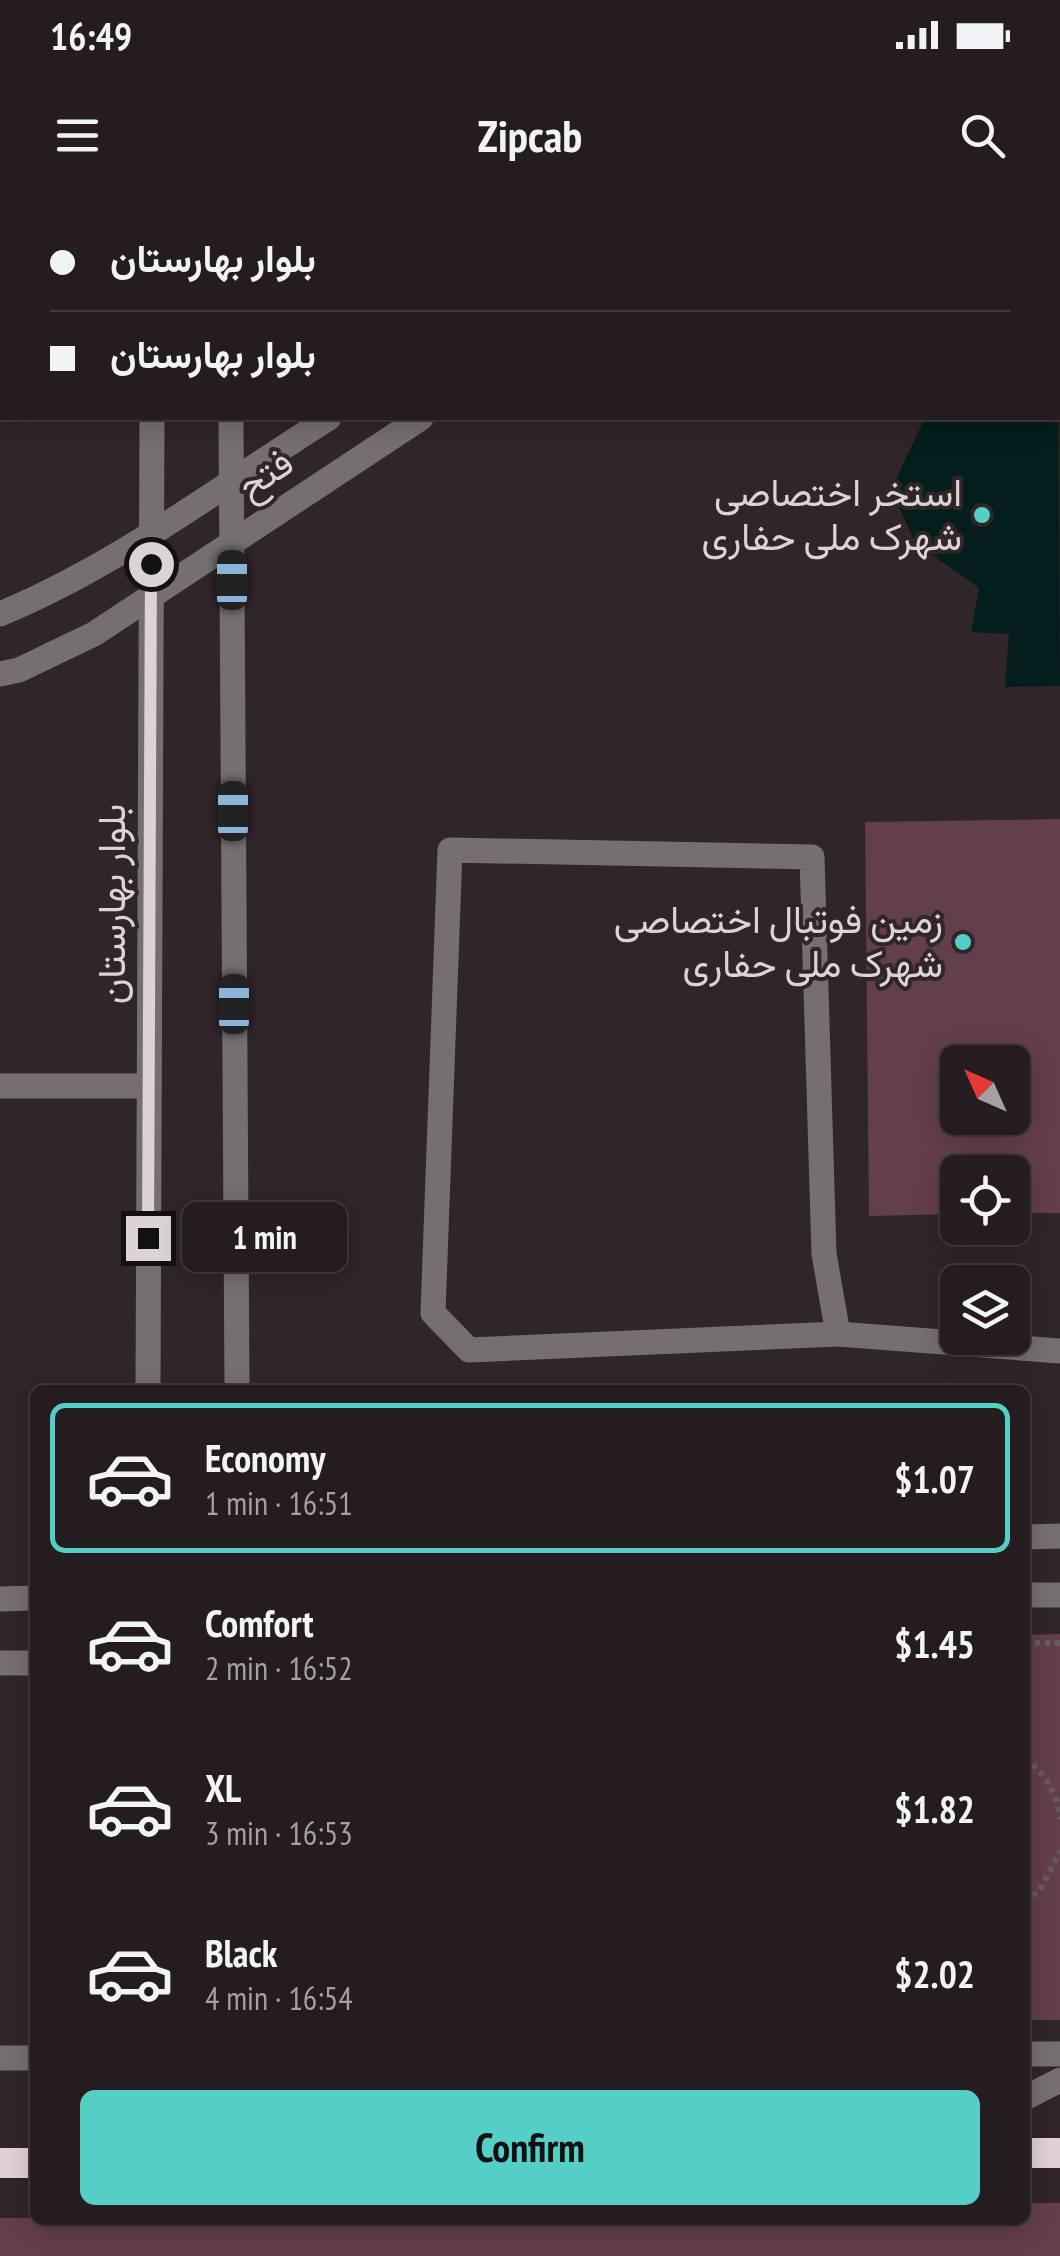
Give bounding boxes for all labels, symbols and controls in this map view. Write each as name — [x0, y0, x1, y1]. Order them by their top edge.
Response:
text: 16:49 — [50, 11, 132, 60]
text: Zipcab — [478, 106, 582, 164]
icon: menu — [50, 108, 105, 163]
icon: search — [955, 108, 1010, 163]
text: بلوار بهارستان — [110, 233, 316, 282]
text: بلوار بهارستان — [110, 329, 316, 378]
street label: فتح — [227, 437, 303, 511]
place label: استخر اختصاصی شهرک ملی حفاری — [701, 467, 962, 560]
marker: استخر اختصاصی شهرک ملی حفاری — [971, 504, 993, 526]
route start — [129, 542, 174, 587]
car — [217, 550, 247, 610]
car — [218, 781, 248, 841]
street label: بلوار بهارستان — [86, 804, 135, 1004]
place label: زمین فوتبال اختصاصی شهرک ملی حفاری — [614, 894, 943, 987]
marker: زمین فوتبال اختصاصی شهرک ملی حفاری — [952, 931, 974, 953]
car — [219, 974, 249, 1034]
north arrow — [940, 1045, 1030, 1135]
map controls — [940, 1045, 1030, 1355]
button: locate — [940, 1155, 1030, 1245]
callout: 1 min — [183, 1203, 348, 1273]
route end — [126, 1216, 171, 1261]
text: 1 min — [232, 1216, 297, 1258]
button: layers — [940, 1265, 1030, 1355]
icon: car — [85, 1433, 175, 1523]
text: Economy — [205, 1433, 325, 1482]
text: $1.07 — [894, 1454, 975, 1503]
text: 1 min · 16:51 — [205, 1482, 353, 1524]
icon: car — [85, 1598, 175, 1688]
text: Comfort — [205, 1598, 314, 1647]
text: $1.45 — [894, 1619, 975, 1668]
text: 2 min · 16:52 — [205, 1647, 353, 1689]
icon: car — [85, 1763, 175, 1853]
text: XL — [205, 1763, 241, 1812]
text: $1.82 — [894, 1784, 975, 1833]
text: 3 min · 16:53 — [205, 1812, 353, 1854]
icon: car — [85, 1928, 175, 2018]
text: Black — [205, 1928, 278, 1977]
text: $2.02 — [894, 1949, 975, 1998]
text: 4 min · 16:54 — [205, 1977, 353, 2019]
button: Confirm — [80, 2090, 980, 2205]

